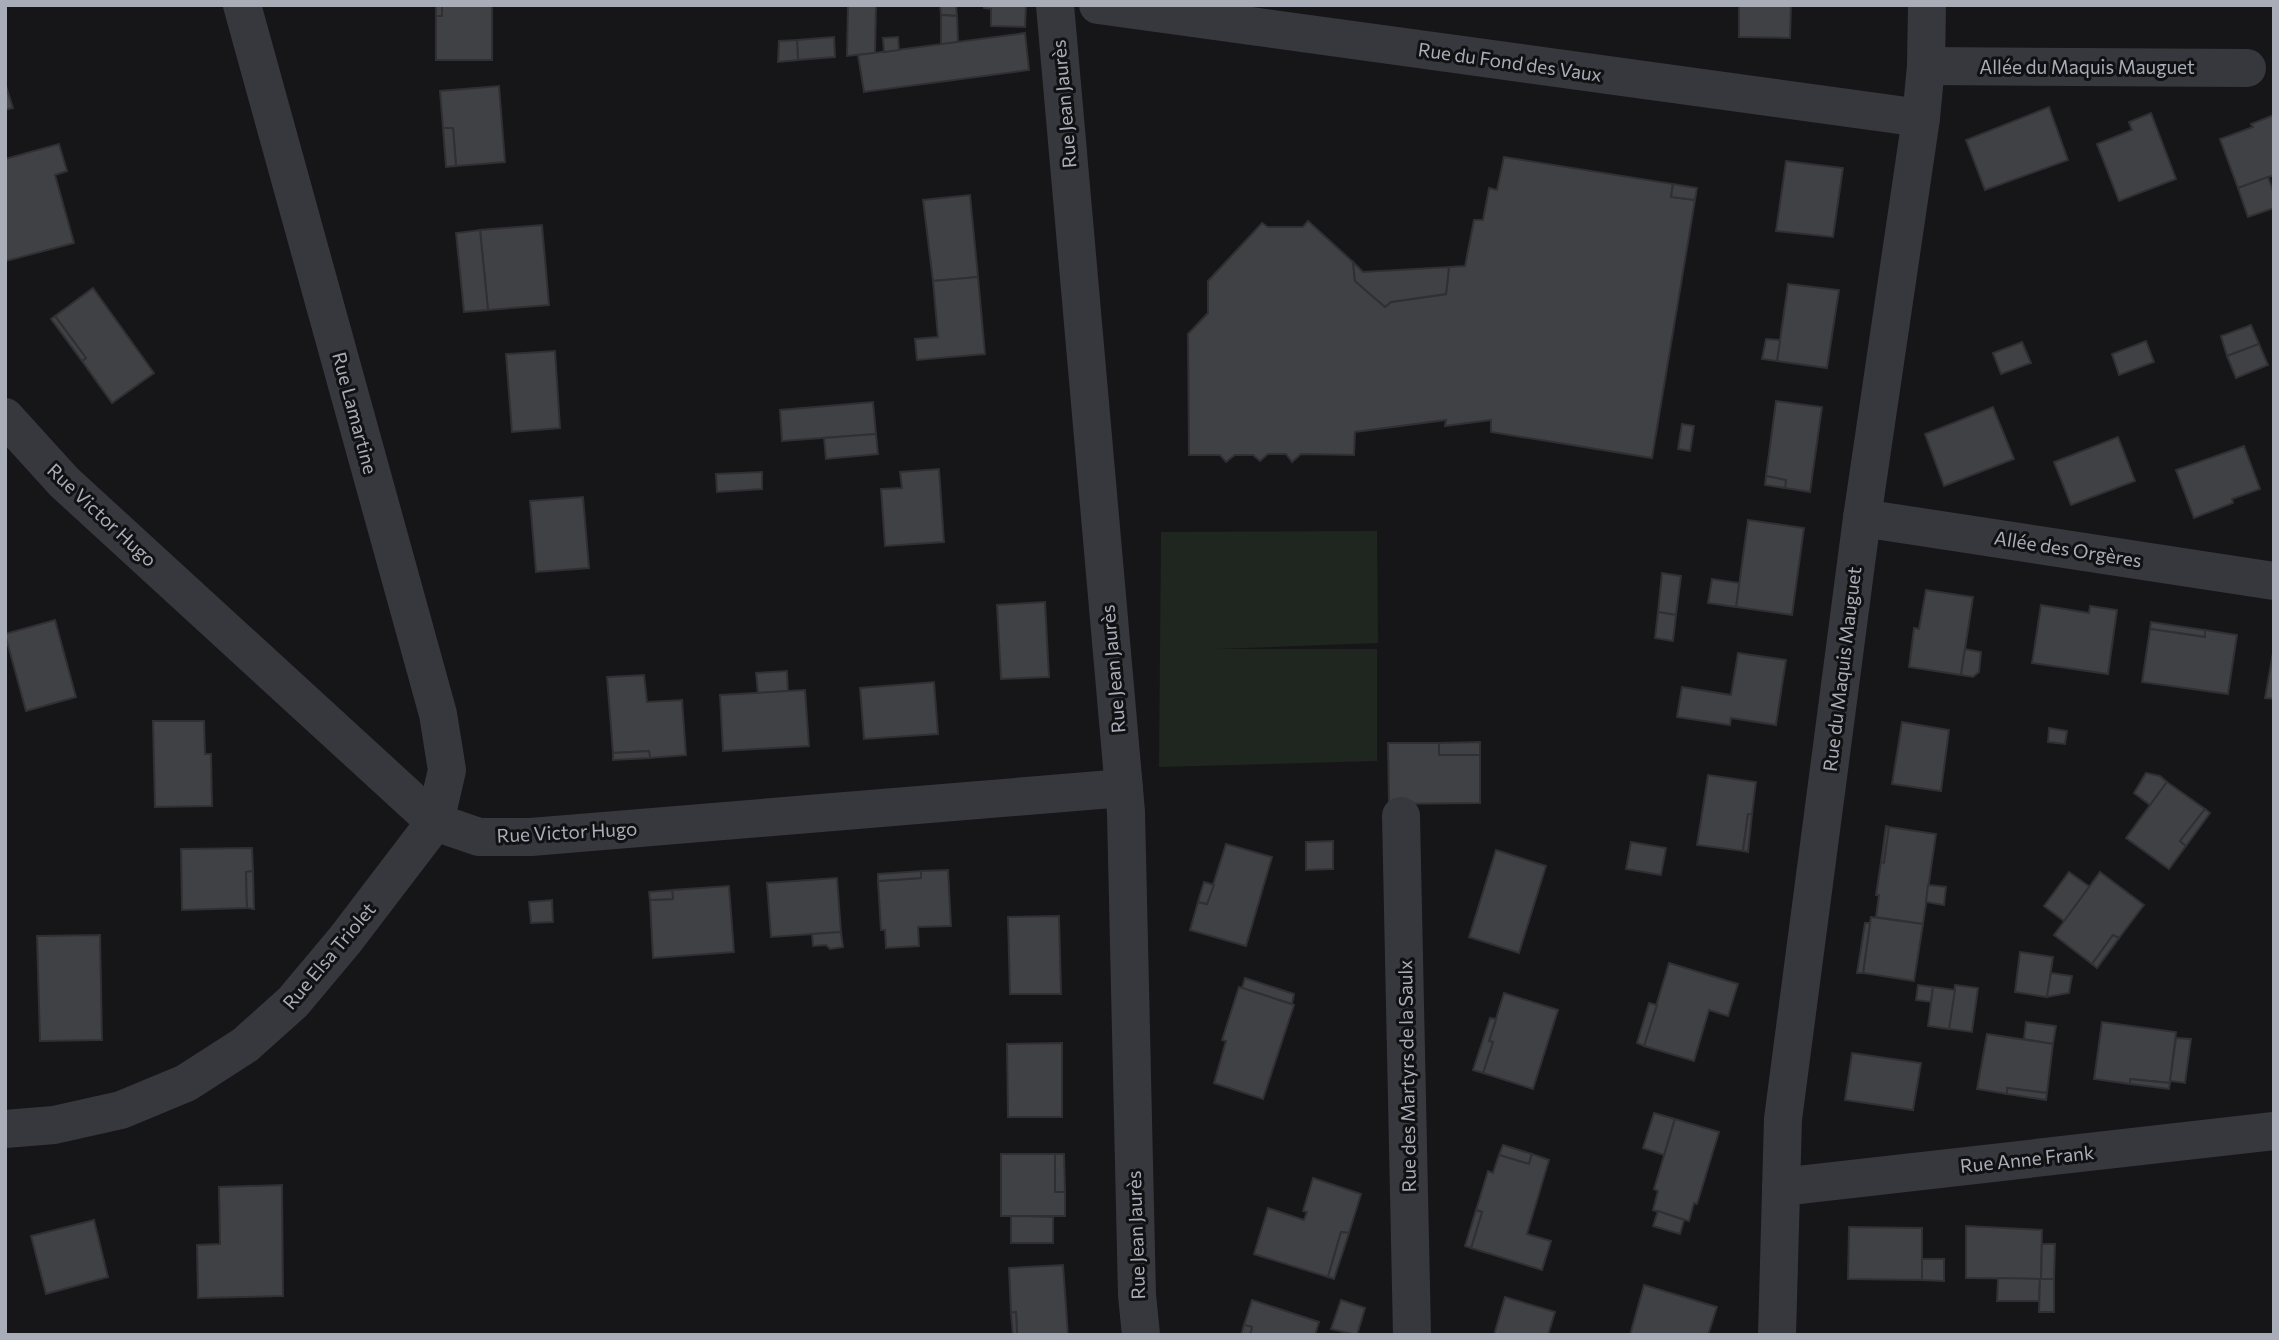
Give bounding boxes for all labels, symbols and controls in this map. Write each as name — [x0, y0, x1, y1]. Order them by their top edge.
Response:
street label: Rue du Fond des Vaux — [1417, 37, 1603, 86]
street label: Rue Jean Jaurès — [1046, 39, 1081, 169]
street label: Allée du Maquis Mauguet — [1979, 55, 2195, 78]
street label: Rue Lamartine — [328, 349, 383, 476]
street label: Rue Victor Hugo — [43, 458, 162, 571]
street label: Allée des Orgères — [1993, 526, 2143, 572]
street label: Rue du Maquis Mauguet — [1818, 565, 1866, 773]
street label: Rue Jean Jaurès — [1095, 604, 1130, 734]
street label: Rue Victor Hugo — [496, 816, 638, 847]
street label: Rue Elsa Triolet — [277, 898, 380, 1014]
street label: Rue des Martyrs de la Saulx — [1393, 960, 1420, 1192]
street label: Rue Anne Frank — [1959, 1140, 2095, 1177]
street label: Rue Jean Jaurès — [1122, 1170, 1149, 1300]

